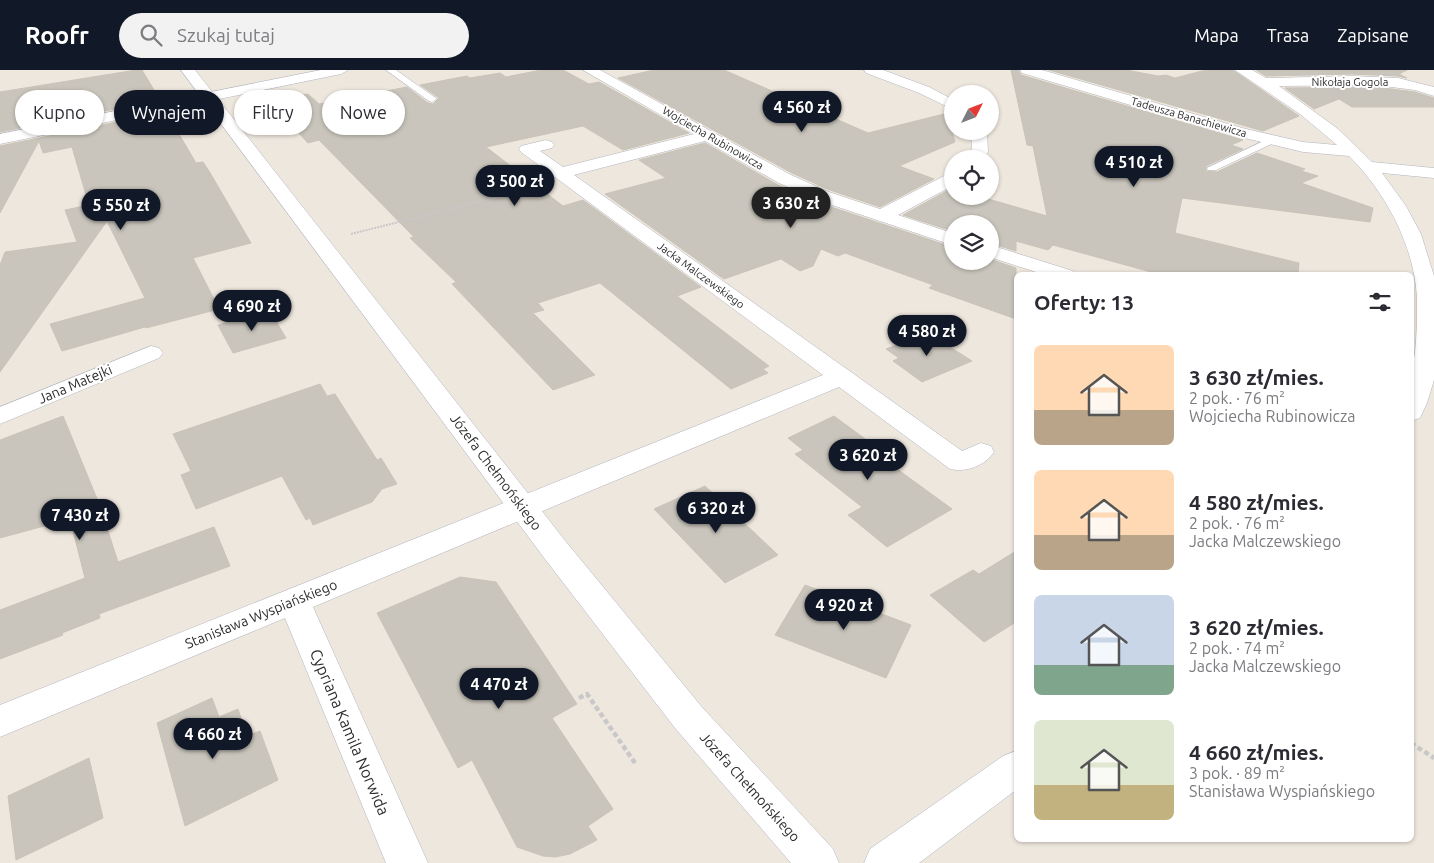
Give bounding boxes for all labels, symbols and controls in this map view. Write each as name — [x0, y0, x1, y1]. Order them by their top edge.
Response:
search box — [119, 13, 469, 58]
icon: search — [137, 21, 165, 49]
text: Roofr — [25, 22, 89, 49]
text: Szukaj tutaj — [177, 24, 275, 46]
text: Mapa — [1194, 25, 1239, 45]
text: Trasa — [1267, 25, 1309, 45]
text: Zapisane — [1337, 25, 1409, 45]
street label: Nikołaja Gogola — [1312, 76, 1388, 88]
north arrow — [944, 85, 999, 140]
map controls — [944, 85, 999, 270]
chip: Kupno — [15, 90, 104, 135]
chip: Wynajem — [114, 90, 224, 135]
chip: Filtry — [234, 90, 312, 135]
chip: Nowe — [322, 90, 405, 135]
pin: 4 560 zł — [750, 90, 854, 133]
street label: Tadeusza Banachiewicza — [1130, 95, 1248, 139]
text: 4 560 zł — [774, 98, 830, 116]
street label: Wojciecha Rubinowicza — [660, 104, 766, 172]
pin: 4 510 zł — [1082, 146, 1186, 188]
button: locate — [944, 150, 999, 205]
text: 4 510 zł — [1106, 153, 1162, 171]
pin: 3 500 zł — [463, 164, 567, 207]
text: 3 500 zł — [487, 172, 543, 190]
pin: 3 630 zł — [739, 186, 843, 229]
pin: 5 550 zł — [69, 189, 173, 231]
text: 3 630 zł — [763, 194, 819, 212]
text: 5 550 zł — [93, 196, 149, 214]
button: layers — [944, 215, 999, 270]
street label: Jacka Malczewskiego — [655, 239, 747, 311]
icon: filters — [1366, 288, 1394, 316]
pin: 4 690 zł — [200, 290, 304, 332]
text: Oferty: 13 — [1034, 290, 1134, 314]
text: 4 690 zł — [224, 297, 280, 315]
pin: 4 580 zł — [875, 314, 979, 357]
text: 4 580 zł — [899, 322, 955, 340]
street label: Jana Matejki — [36, 361, 114, 407]
icon: home — [1074, 365, 1134, 425]
text: 3 630 zł/mies. — [1189, 365, 1324, 389]
text: 2 pok. · 76 m² — [1189, 389, 1285, 407]
text: Wojciecha Rubinowicza — [1189, 407, 1356, 425]
street label: Józefa Chełmońskiego — [447, 411, 545, 533]
pin: 3 620 zł — [816, 438, 920, 481]
text: 3 620 zł — [840, 446, 896, 464]
icon: home — [1074, 490, 1134, 550]
text: 4 580 zł/mies. — [1189, 490, 1324, 514]
pin: 6 320 zł — [664, 492, 768, 534]
pin: 7 430 zł — [28, 498, 132, 541]
text: 6 320 zł — [688, 499, 744, 517]
text: 7 430 zł — [52, 506, 108, 524]
text: 2 pok. · 76 m² — [1189, 514, 1285, 532]
text: Jacka Malczewskiego — [1189, 532, 1341, 550]
street label: Stanisława Wyspiańskiego — [183, 576, 339, 652]
pin: 4 920 zł — [792, 588, 896, 631]
text: 4 920 zł — [816, 596, 872, 614]
icon: home — [1074, 615, 1134, 675]
text: 3 620 zł/mies. — [1189, 615, 1324, 639]
text: 2 pok. · 74 m² — [1189, 639, 1285, 657]
street label: Cypriana Kamila Norwida — [307, 646, 393, 818]
text: Jacka Malczewskiego — [1189, 657, 1341, 675]
pin: 4 470 zł — [447, 668, 551, 710]
text: 4 470 zł — [471, 675, 527, 693]
pin: 4 660 zł — [161, 718, 265, 760]
text: 4 660 zł — [185, 725, 241, 743]
street label: Józefa Chełmońskiego — [697, 729, 803, 845]
icon: home — [1074, 740, 1134, 800]
text: 4 660 zł/mies. — [1189, 740, 1324, 764]
text: 3 pok. · 89 m² — [1189, 764, 1285, 782]
text: Stanisława Wyspiańskiego — [1189, 782, 1375, 800]

